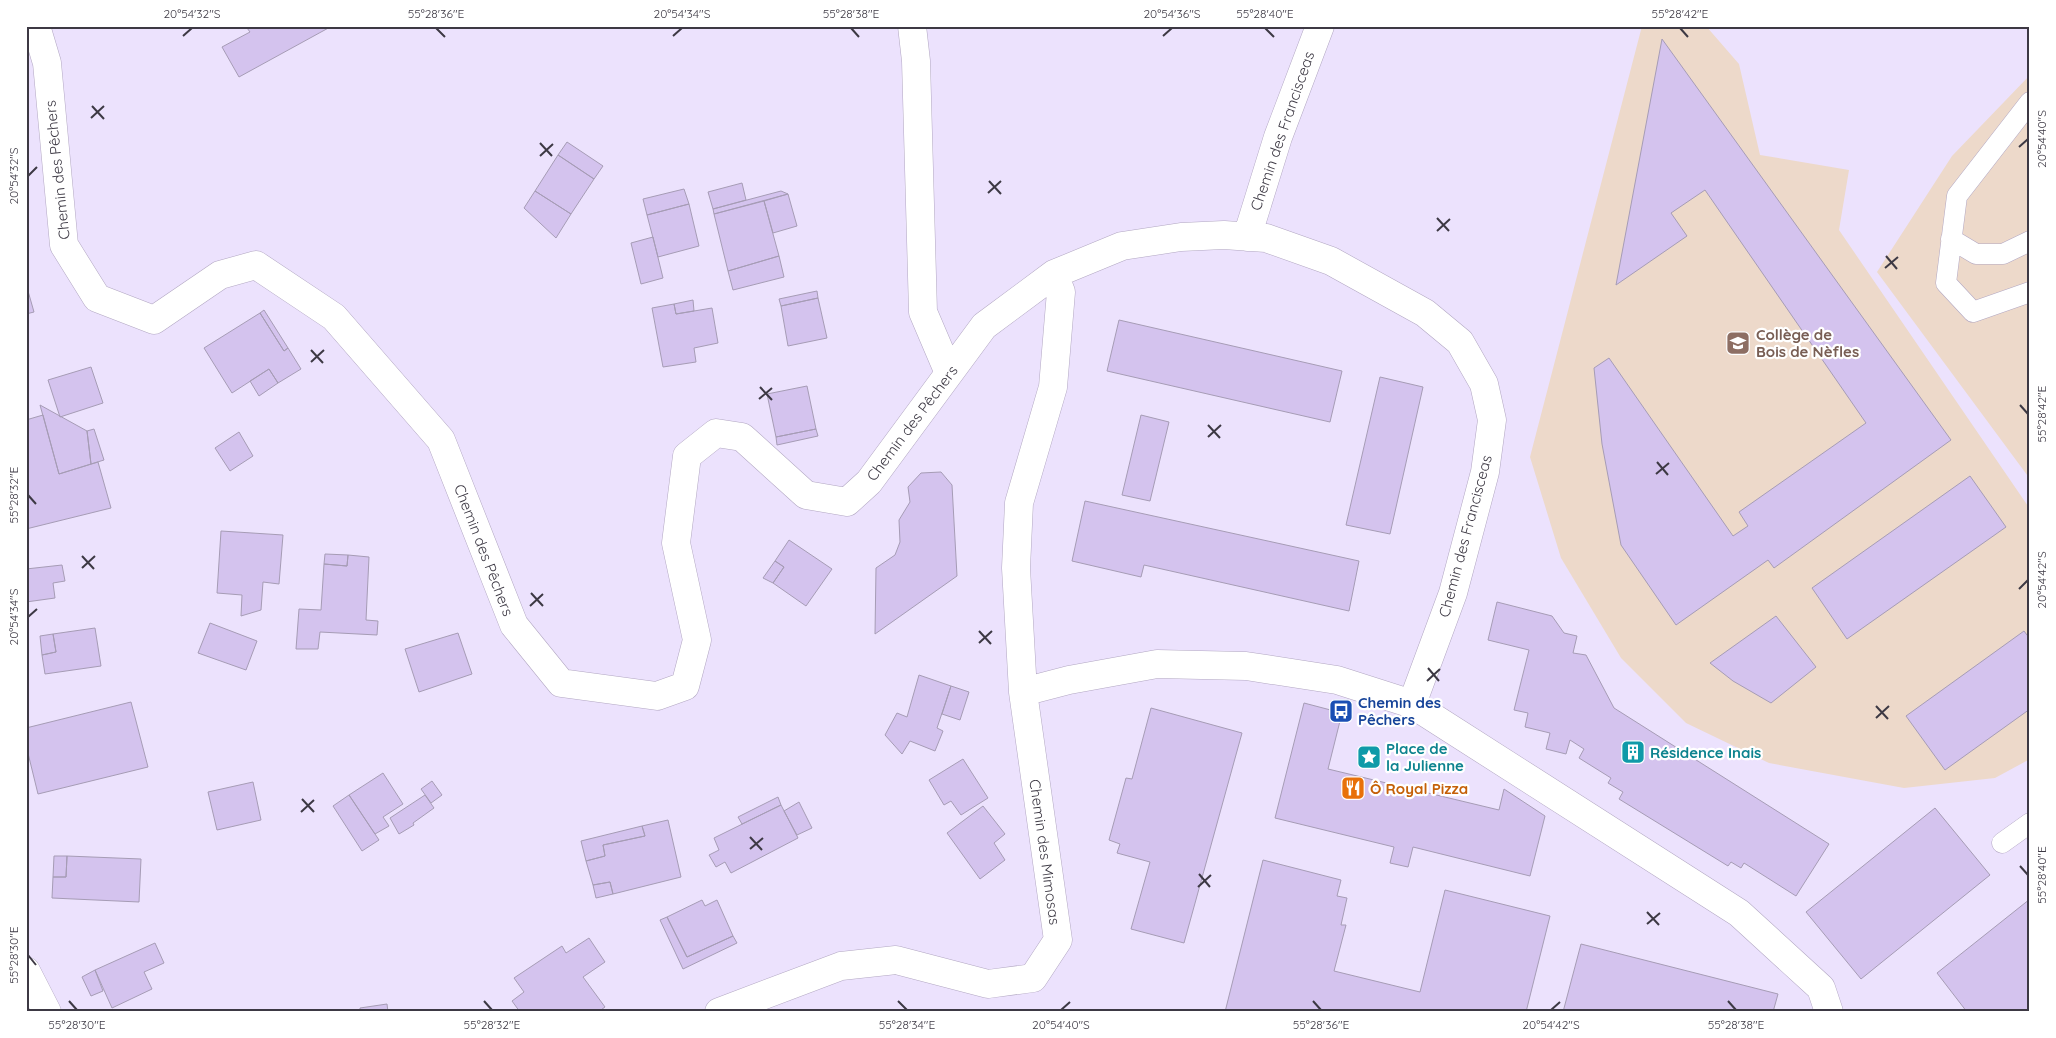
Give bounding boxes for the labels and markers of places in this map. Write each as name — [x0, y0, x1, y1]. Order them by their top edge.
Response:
place label: Collège de Bois de Nèfles — [1756, 325, 1859, 361]
school or university icon: Collège de Bois de Nèfles — [1725, 330, 1751, 356]
place label: Chemin des Pêchers — [1358, 693, 1441, 729]
bus stop icon: Chemin des Pêchers — [1328, 698, 1354, 724]
place label: Place de la Julienne — [1386, 739, 1464, 775]
building icon: Résidence Inais — [1620, 739, 1646, 765]
place label: Résidence Inais — [1650, 743, 1761, 762]
place icon: Place de la Julienne — [1356, 744, 1382, 770]
restaurant icon: Ô Royal Pizza — [1340, 775, 1366, 801]
place label: Ô Royal Pizza — [1370, 779, 1468, 798]

